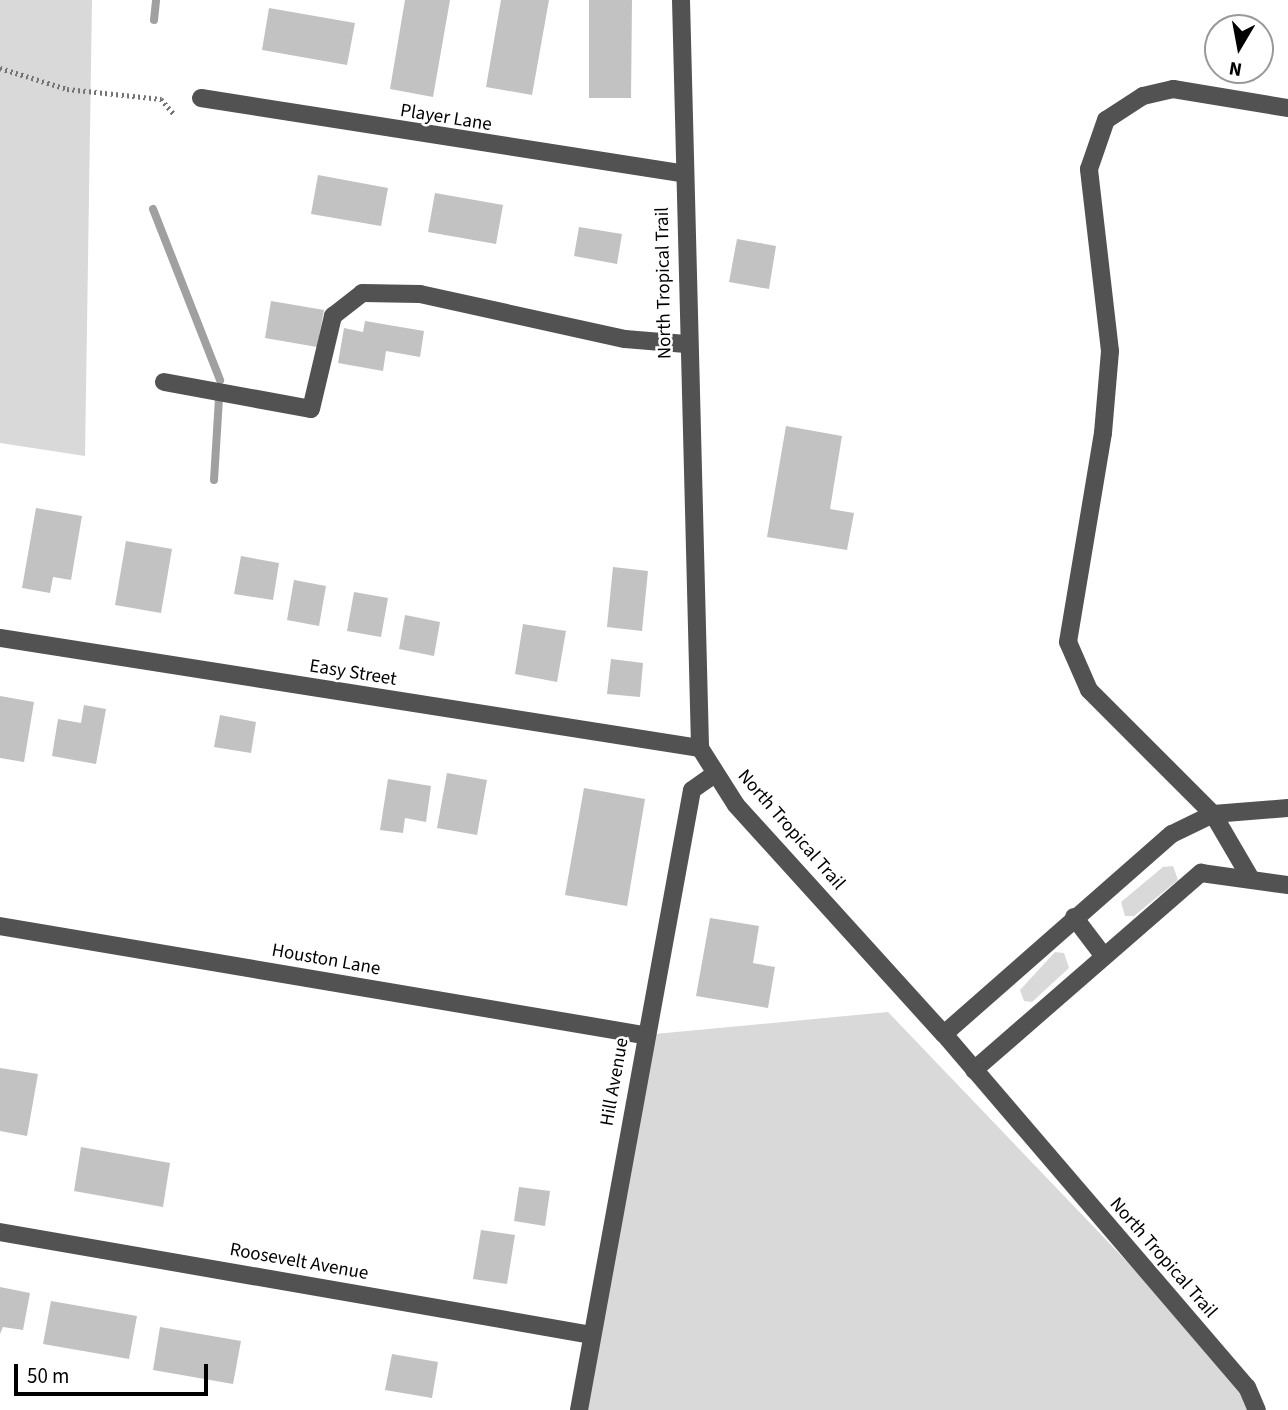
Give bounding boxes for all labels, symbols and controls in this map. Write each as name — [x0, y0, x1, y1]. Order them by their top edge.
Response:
north arrow — [1204, 14, 1274, 84]
text: N — [1227, 54, 1244, 83]
street label: Player Lane — [399, 100, 493, 136]
street label: North Tropical Trail — [651, 207, 677, 359]
street label: Easy Street — [308, 655, 398, 691]
street label: North Tropical Trail — [732, 765, 850, 895]
street label: Houston Lane — [270, 939, 382, 981]
street label: Hill Avenue — [596, 1036, 634, 1128]
street label: North Tropical Trail — [1104, 1193, 1222, 1323]
street label: Roosevelt Avenue — [228, 1239, 370, 1285]
scale bar — [18, 1350, 212, 1394]
text: 50 m — [27, 1361, 69, 1391]

